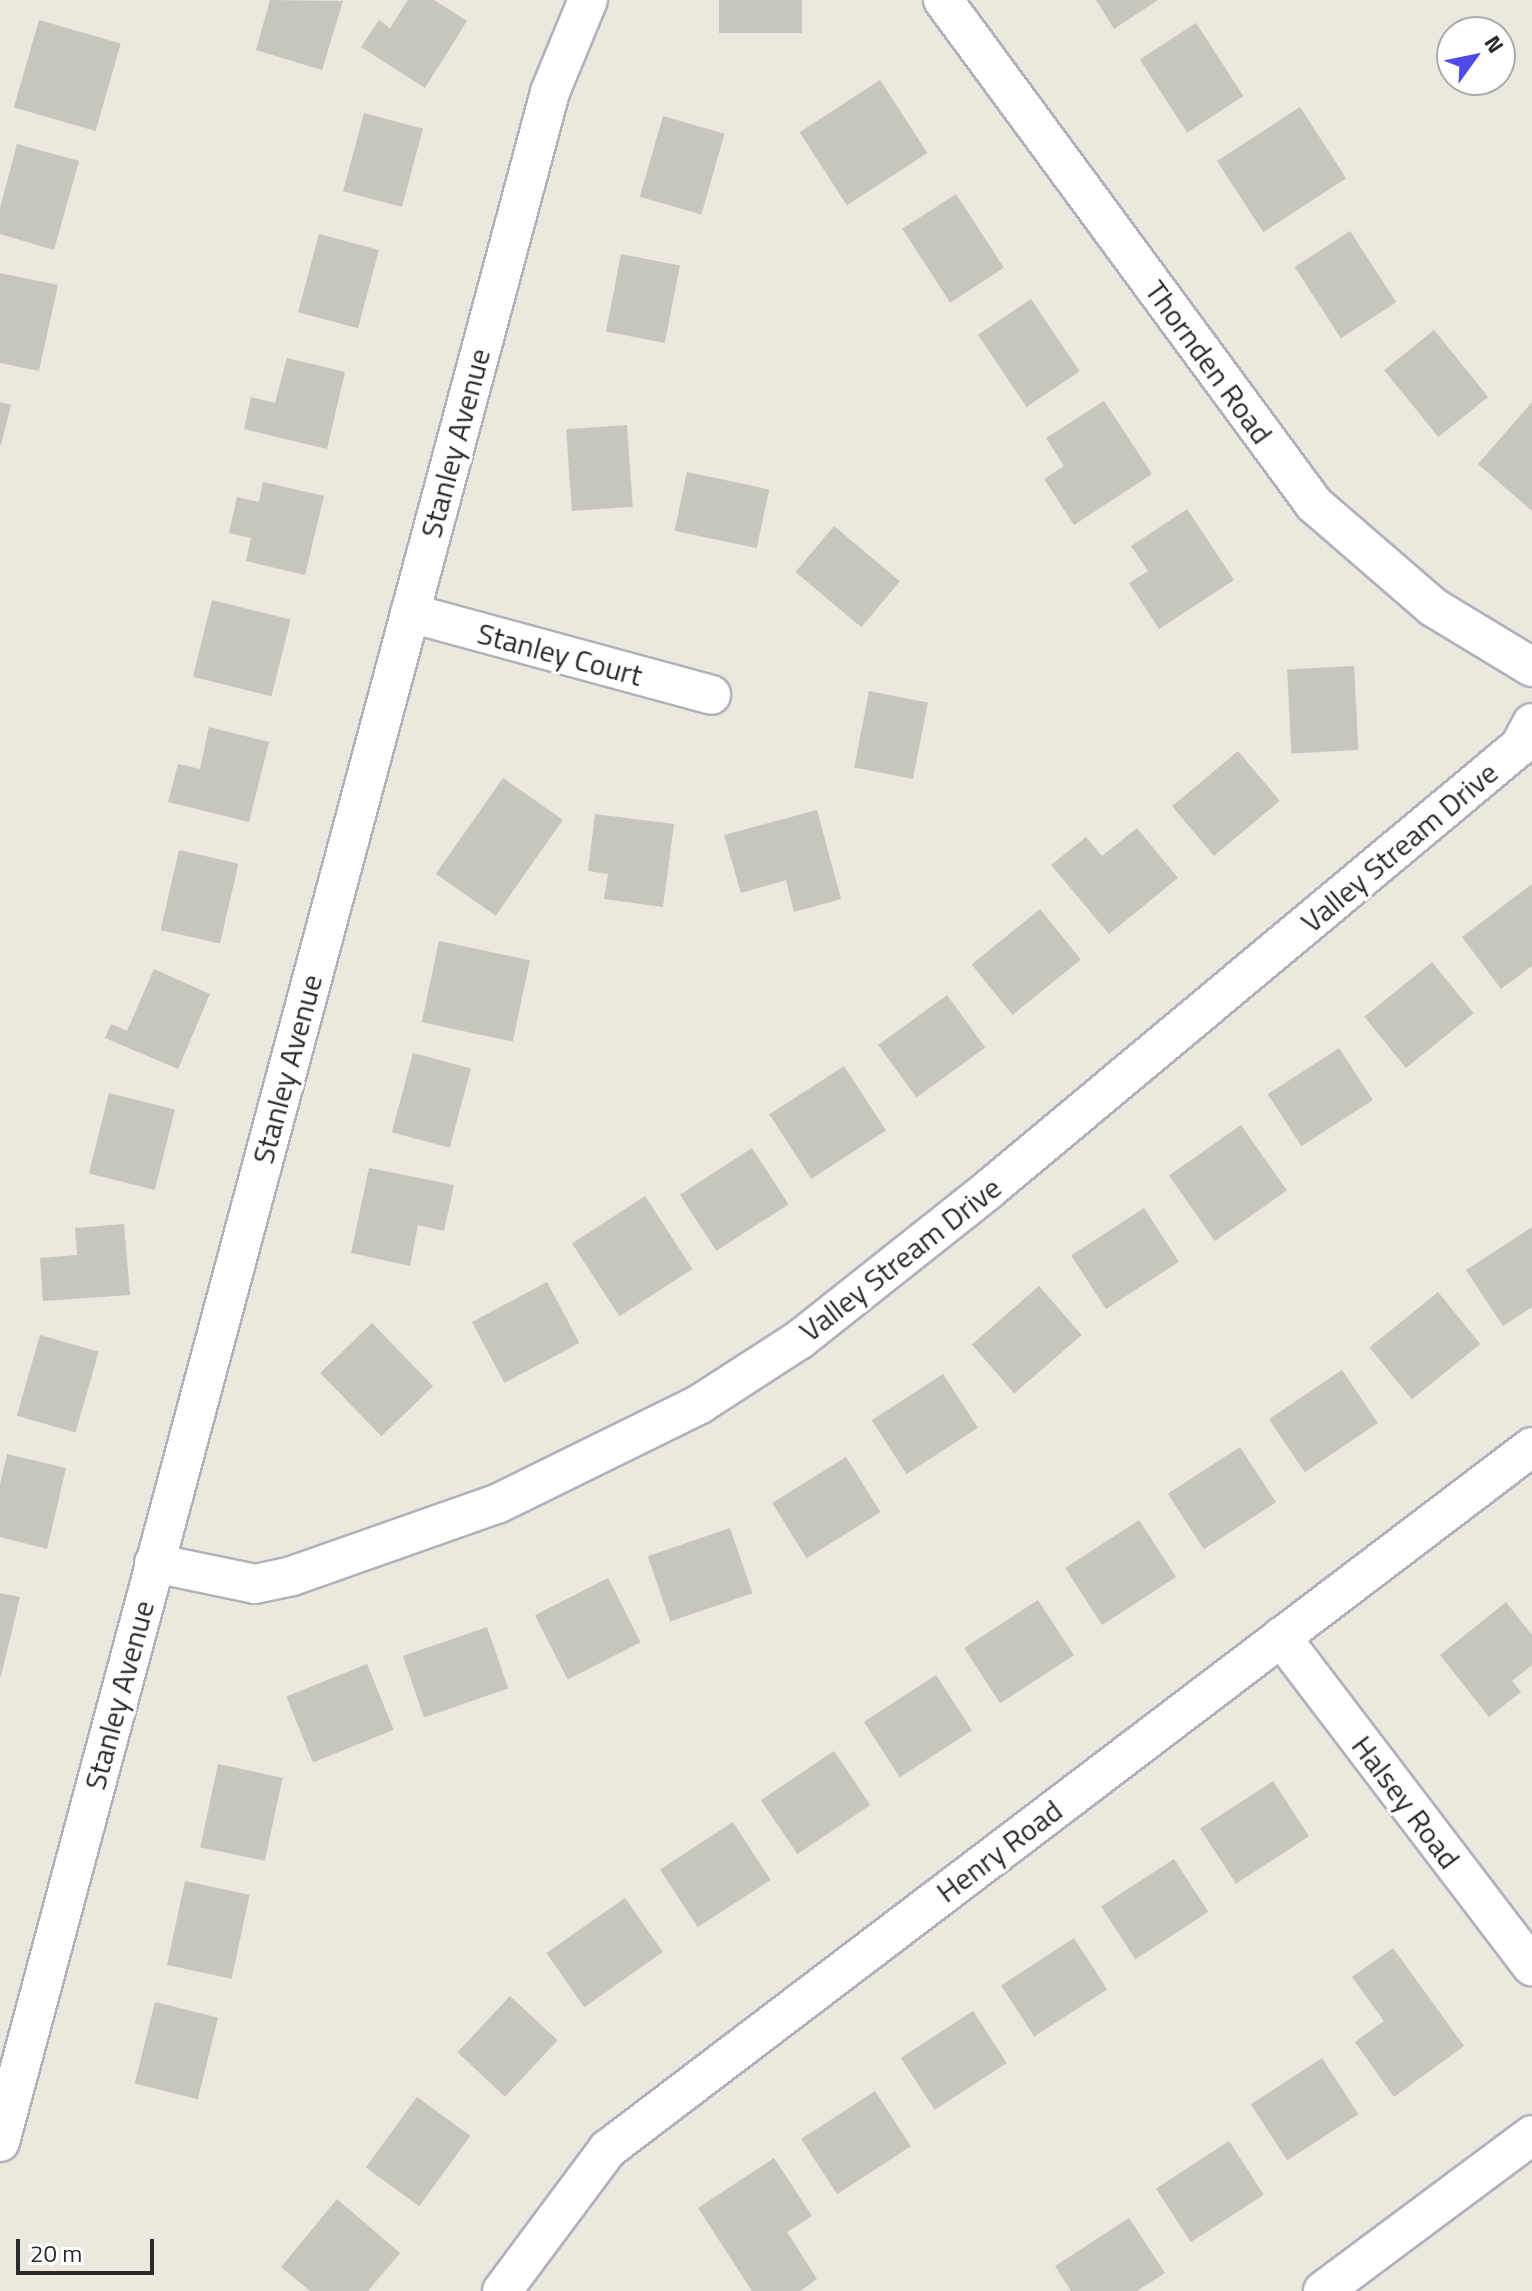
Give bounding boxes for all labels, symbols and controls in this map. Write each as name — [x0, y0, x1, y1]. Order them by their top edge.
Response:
north arrow — [1436, 16, 1516, 96]
text: N — [1476, 28, 1513, 60]
street label: Thornden Road — [1138, 273, 1280, 451]
street label: Stanley Avenue — [412, 344, 498, 542]
street label: Stanley Court — [474, 615, 646, 693]
street label: Valley Stream Drive — [1293, 754, 1505, 940]
street label: Stanley Avenue — [244, 970, 330, 1168]
street label: Valley Stream Drive — [792, 1169, 1008, 1349]
street label: Stanley Avenue — [76, 1596, 162, 1794]
street label: Halsey Road — [1344, 1728, 1468, 1876]
street label: Henry Road — [929, 1792, 1069, 1910]
scale bar — [20, 2223, 158, 2273]
text: 20 m — [30, 2235, 82, 2271]

